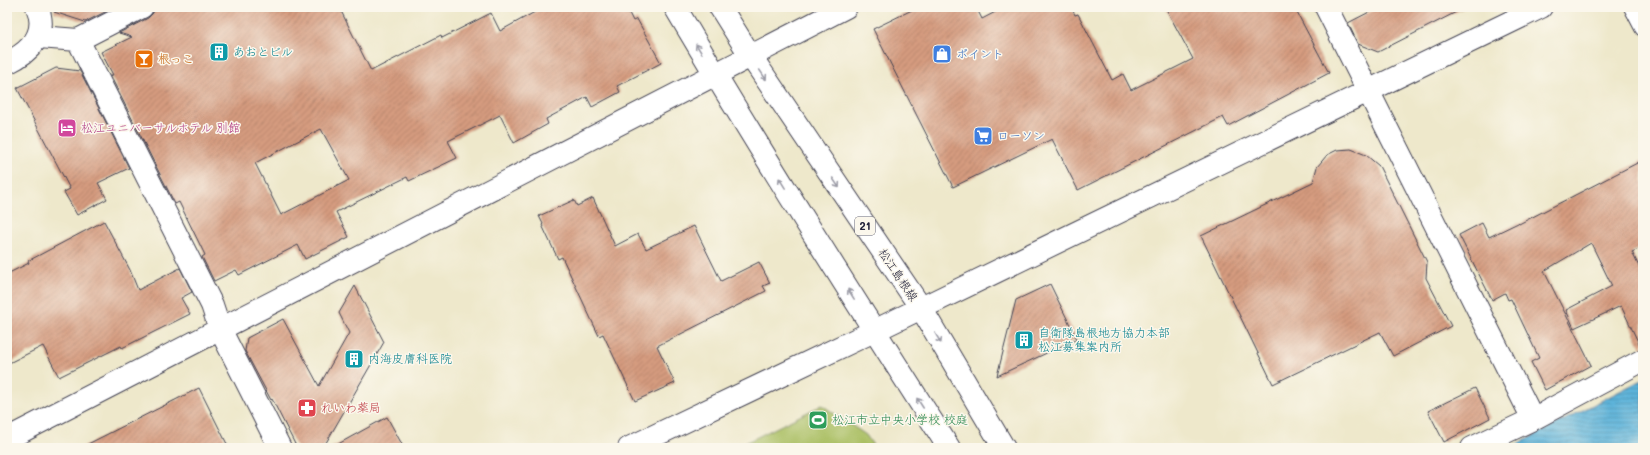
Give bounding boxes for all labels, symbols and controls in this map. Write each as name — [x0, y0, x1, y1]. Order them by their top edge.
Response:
building icon: あおとビル — [208, 41, 230, 63]
place label: あおとビル — [233, 43, 293, 59]
one-way arrow — [695, 43, 703, 55]
shop icon: ポイント — [931, 43, 953, 65]
place label: ポイント — [956, 45, 1004, 61]
bar icon: 根っこ — [133, 48, 155, 70]
place label: 根っこ — [158, 50, 194, 66]
one-way arrow — [760, 69, 768, 81]
hotel icon: 松江ユニバーサルホテル 別館 — [56, 117, 78, 139]
place label: 松江ユニバーサルホテル 別館 — [81, 119, 240, 135]
supermarket icon: ローソン — [972, 125, 994, 147]
place label: ローソン — [997, 127, 1045, 143]
one-way arrow — [778, 177, 786, 189]
one-way arrow — [832, 177, 840, 188]
road number: 21 — [855, 217, 875, 235]
street label: 松江島根線 — [875, 245, 922, 304]
one-way arrow — [847, 289, 855, 300]
place label: 自衛隊島根地方協力本部 松江募集案内所 — [1038, 324, 1170, 354]
building icon: 自衛隊島根地方協力本部 松江募集案内所 — [1013, 329, 1035, 351]
one-way arrow — [935, 332, 943, 344]
building icon: 内海皮膚科医院 — [343, 348, 365, 370]
place label: 内海皮膚科医院 — [368, 350, 452, 366]
pharmacy icon: れいわ薬局 — [296, 397, 318, 419]
one-way arrow — [916, 397, 924, 409]
place label: れいわ薬局 — [321, 399, 381, 415]
sports icon: 松江市立中央小学校 校庭 — [807, 409, 829, 431]
place label: 松江市立中央小学校 校庭 — [832, 411, 968, 427]

